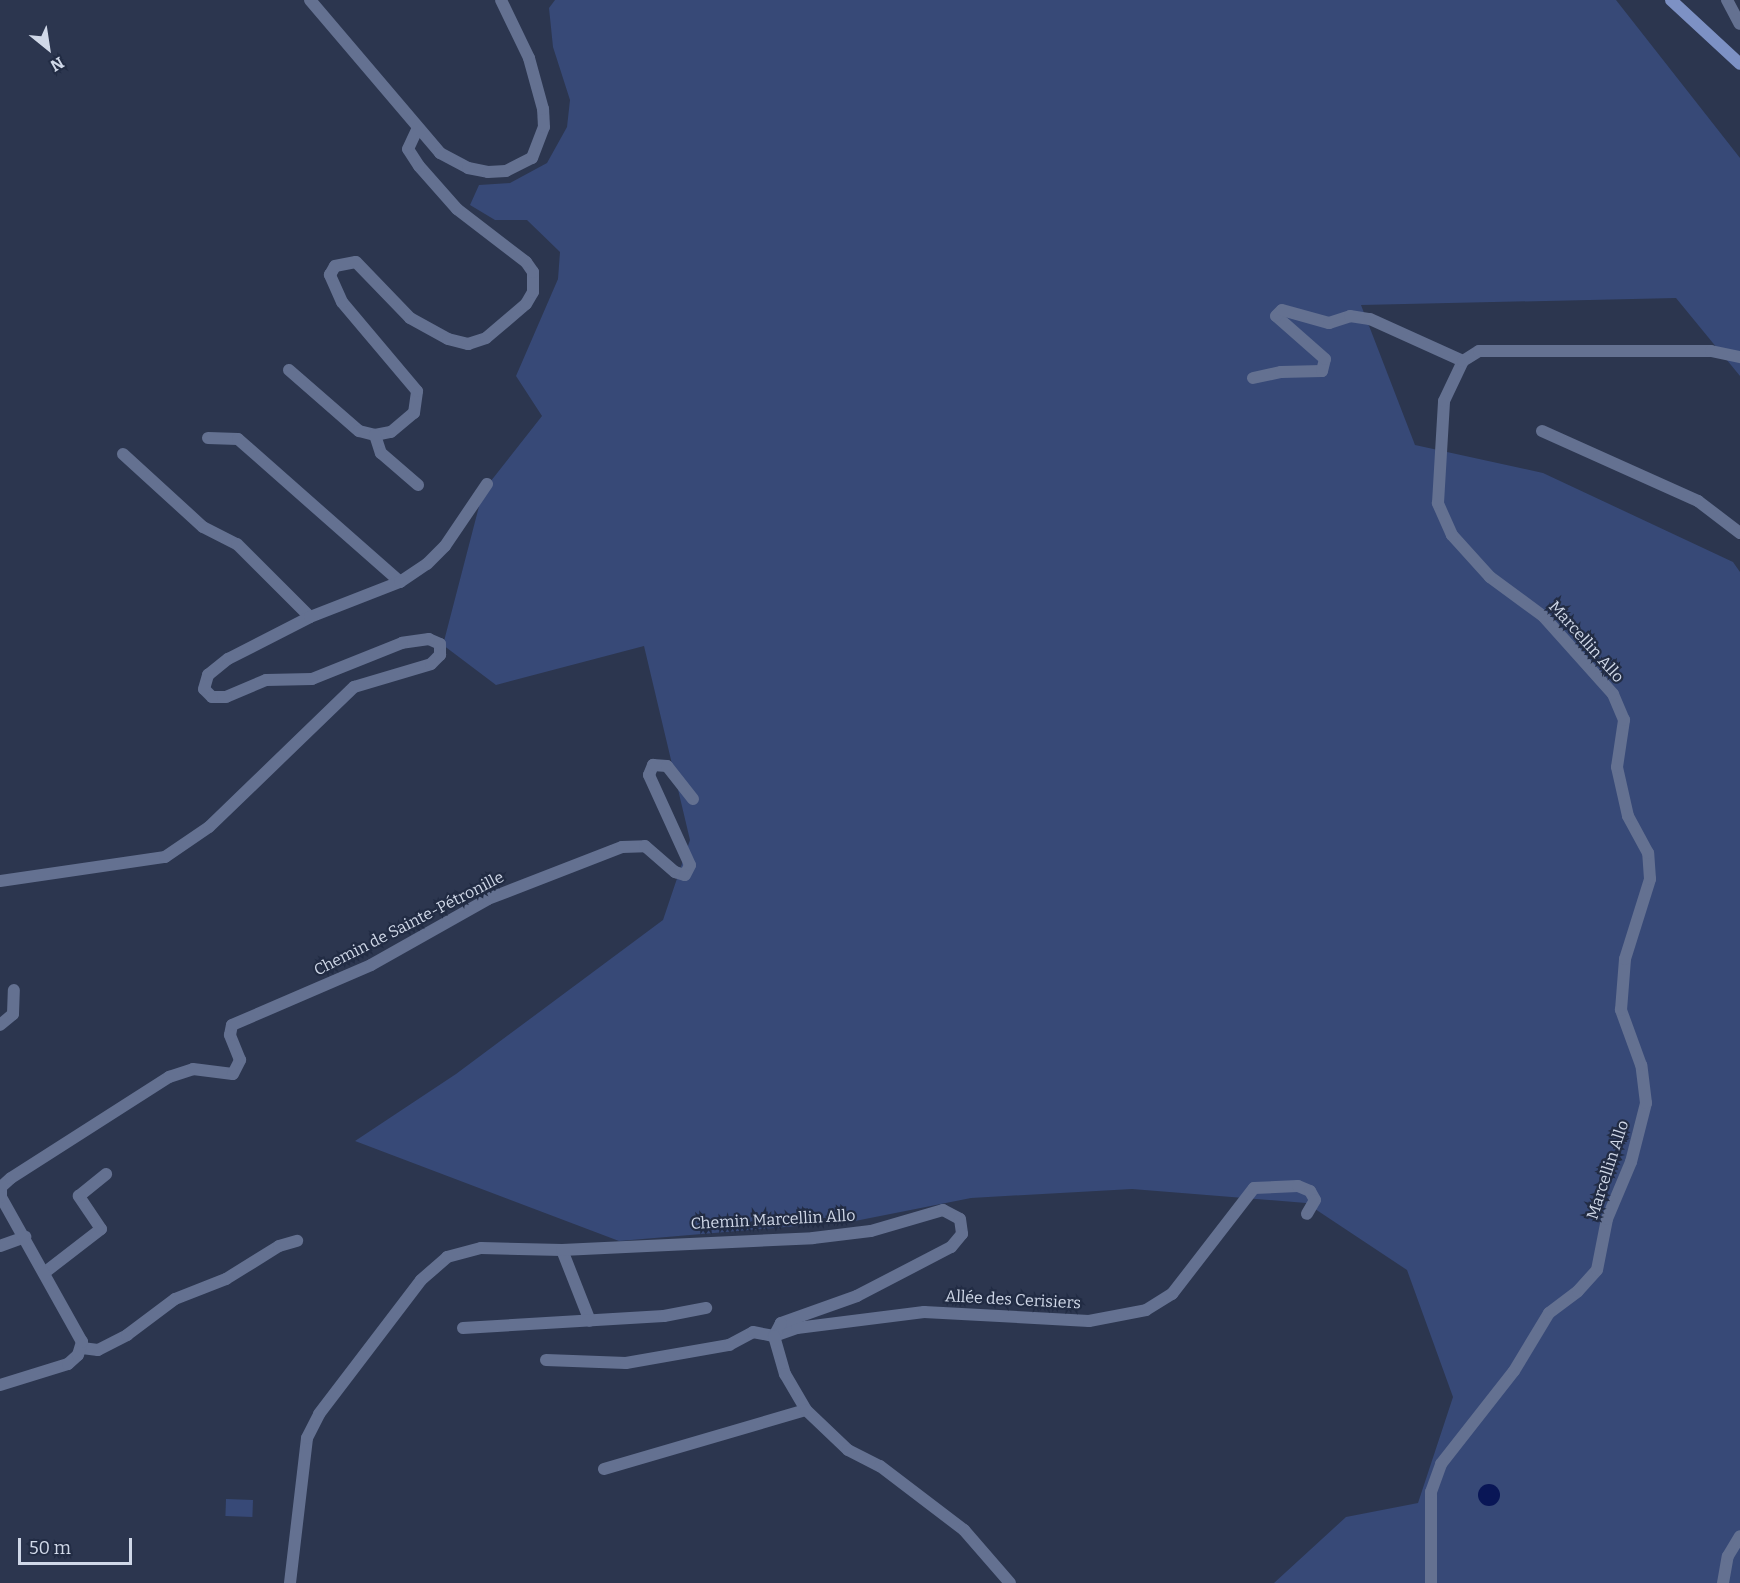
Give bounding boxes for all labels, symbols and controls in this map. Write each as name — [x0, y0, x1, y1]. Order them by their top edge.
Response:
north arrow — [18, 18, 78, 78]
text: N — [47, 53, 67, 75]
street label: Marcellin Allo — [1544, 597, 1628, 687]
street label: Chemin de Sainte-Pétronille — [311, 868, 507, 980]
street label: Marcellin Allo — [1583, 1118, 1633, 1222]
street label: Chemin Marcellin Allo — [690, 1206, 856, 1234]
street label: Allée des Cerisiers — [945, 1287, 1081, 1313]
scale bar — [21, 1526, 135, 1564]
text: 50 m — [29, 1537, 71, 1559]

